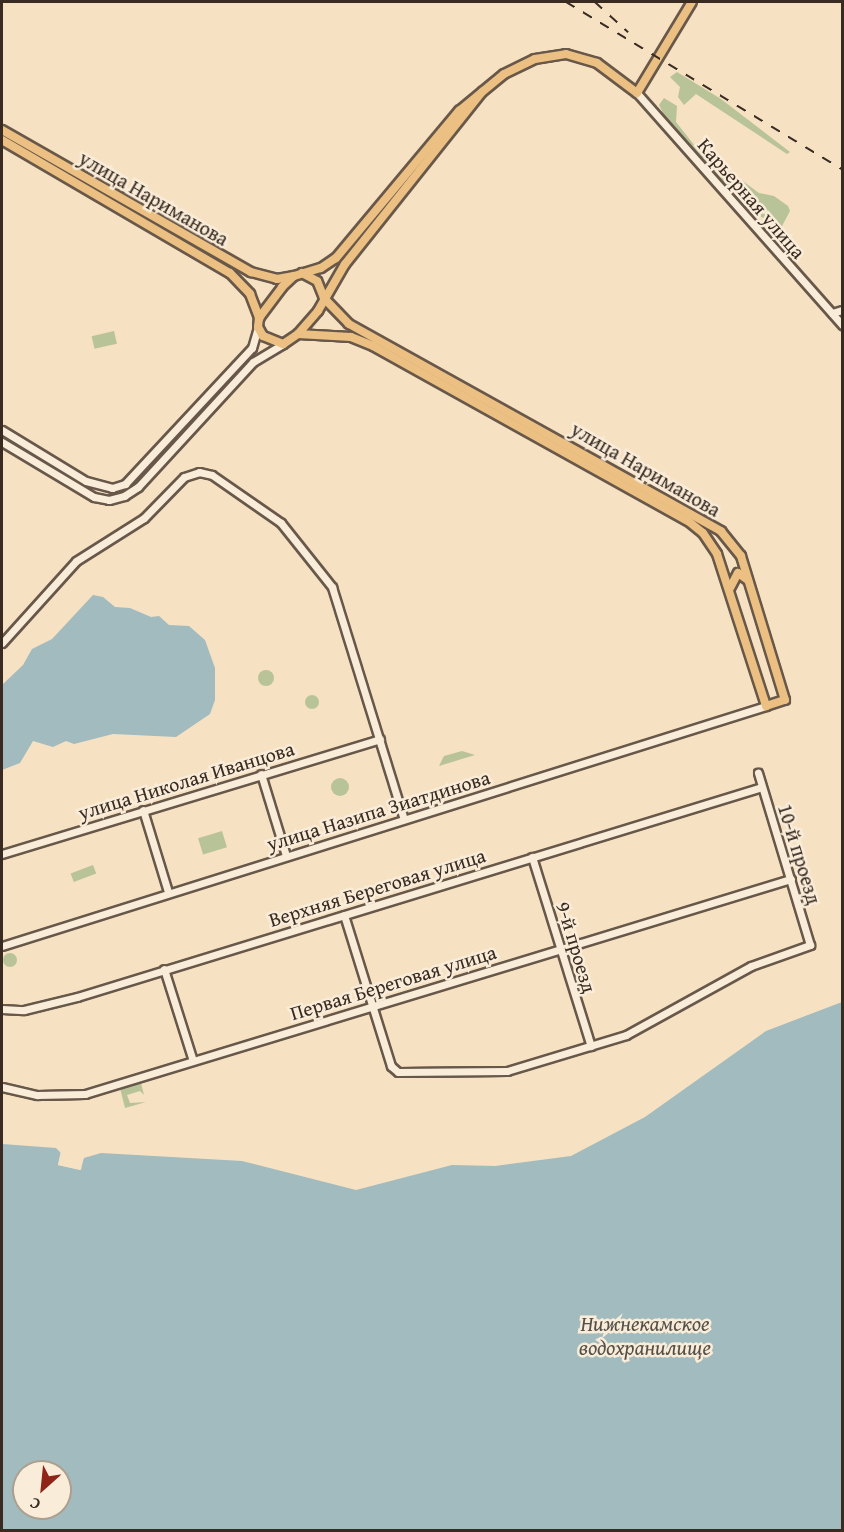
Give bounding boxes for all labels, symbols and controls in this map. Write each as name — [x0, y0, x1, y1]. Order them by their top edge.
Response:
street label: Карьерная улица — [693, 133, 811, 263]
street label: улица Нариманова — [75, 145, 233, 251]
street label: улица Нариманова — [567, 416, 725, 522]
street label: улица Николая Иванцова — [75, 736, 297, 824]
street label: улица Назипа Зиатдинова — [263, 765, 493, 855]
street label: 10-й проезд — [773, 801, 827, 907]
street label: Верхняя Береговая улица — [266, 843, 488, 931]
street label: 9-й проезд — [552, 899, 602, 995]
street label: Первая Береговая улица — [287, 939, 499, 1025]
water label: Нижнекамское водохранилище — [579, 1311, 711, 1361]
north arrow — [12, 1460, 72, 1520]
text: С — [25, 1492, 44, 1517]

